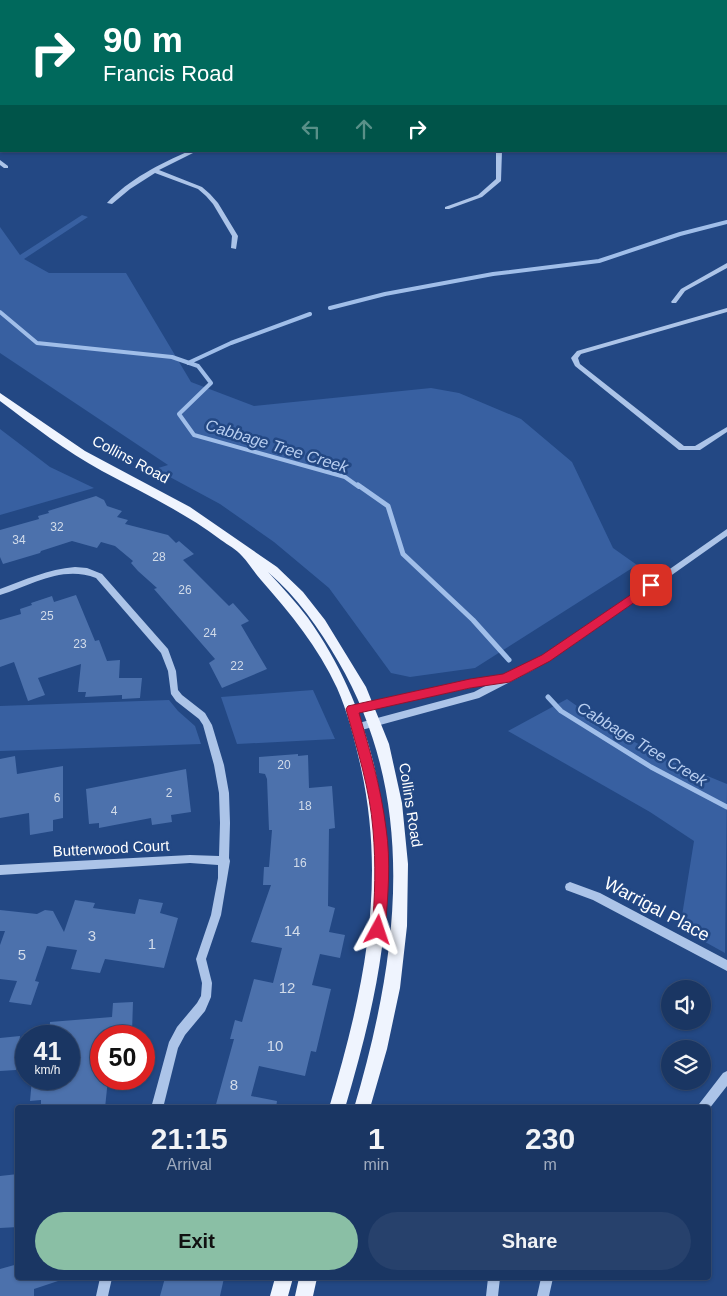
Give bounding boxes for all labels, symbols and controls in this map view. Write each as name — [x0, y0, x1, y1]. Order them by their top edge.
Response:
icon: right — [20, 20, 85, 85]
text: 90 m — [103, 20, 183, 59]
text: Francis Road — [103, 61, 234, 86]
icon: left — [297, 115, 325, 143]
icon: ahead — [350, 115, 378, 143]
icon: right — [403, 115, 431, 143]
water label: Cabbage Tree Creek — [204, 416, 351, 476]
street label: Collins Road — [89, 432, 173, 486]
house number: 32 — [50, 520, 64, 534]
house number: 34 — [12, 533, 26, 547]
house number: 28 — [152, 550, 166, 564]
pin — [630, 564, 672, 606]
icon: arrive — [637, 571, 665, 599]
house number: 26 — [178, 583, 192, 597]
house number: 25 — [40, 609, 54, 623]
house number: 24 — [203, 626, 217, 640]
house number: 23 — [73, 637, 87, 651]
house number: 22 — [230, 659, 244, 673]
water label: Cabbage Tree Creek — [574, 699, 711, 790]
house number: 20 — [277, 758, 291, 772]
street label: Collins Road — [396, 762, 426, 848]
house number: 2 — [166, 786, 173, 800]
house number: 6 — [54, 791, 61, 805]
house number: 18 — [298, 799, 312, 813]
house number: 4 — [111, 804, 118, 818]
street label: Butterwood Court — [52, 836, 171, 860]
house number: 16 — [293, 856, 307, 870]
street label: Warrigal Place — [601, 873, 713, 945]
position arrow — [351, 903, 403, 955]
house number: 14 — [284, 922, 300, 939]
house number: 3 — [88, 927, 96, 944]
house number: 1 — [148, 935, 156, 952]
house number: 5 — [18, 946, 26, 963]
house number: 12 — [279, 979, 295, 996]
map controls — [661, 980, 711, 1090]
button: sound — [661, 980, 711, 1030]
speed limit sign: 50 — [90, 1025, 155, 1090]
text: 41 — [34, 1037, 61, 1065]
house number: 10 — [267, 1037, 283, 1054]
button: layers — [661, 1040, 711, 1090]
text: km/h — [34, 1063, 61, 1077]
house number: 8 — [230, 1076, 238, 1093]
text: 21:15 — [151, 1122, 228, 1155]
text: 1 — [368, 1122, 385, 1155]
text: 230 — [525, 1122, 575, 1155]
text: Arrival — [167, 1156, 212, 1173]
text: min — [363, 1156, 389, 1173]
text: m — [543, 1156, 557, 1173]
button: Exit — [35, 1212, 358, 1270]
button: Share — [368, 1212, 691, 1270]

